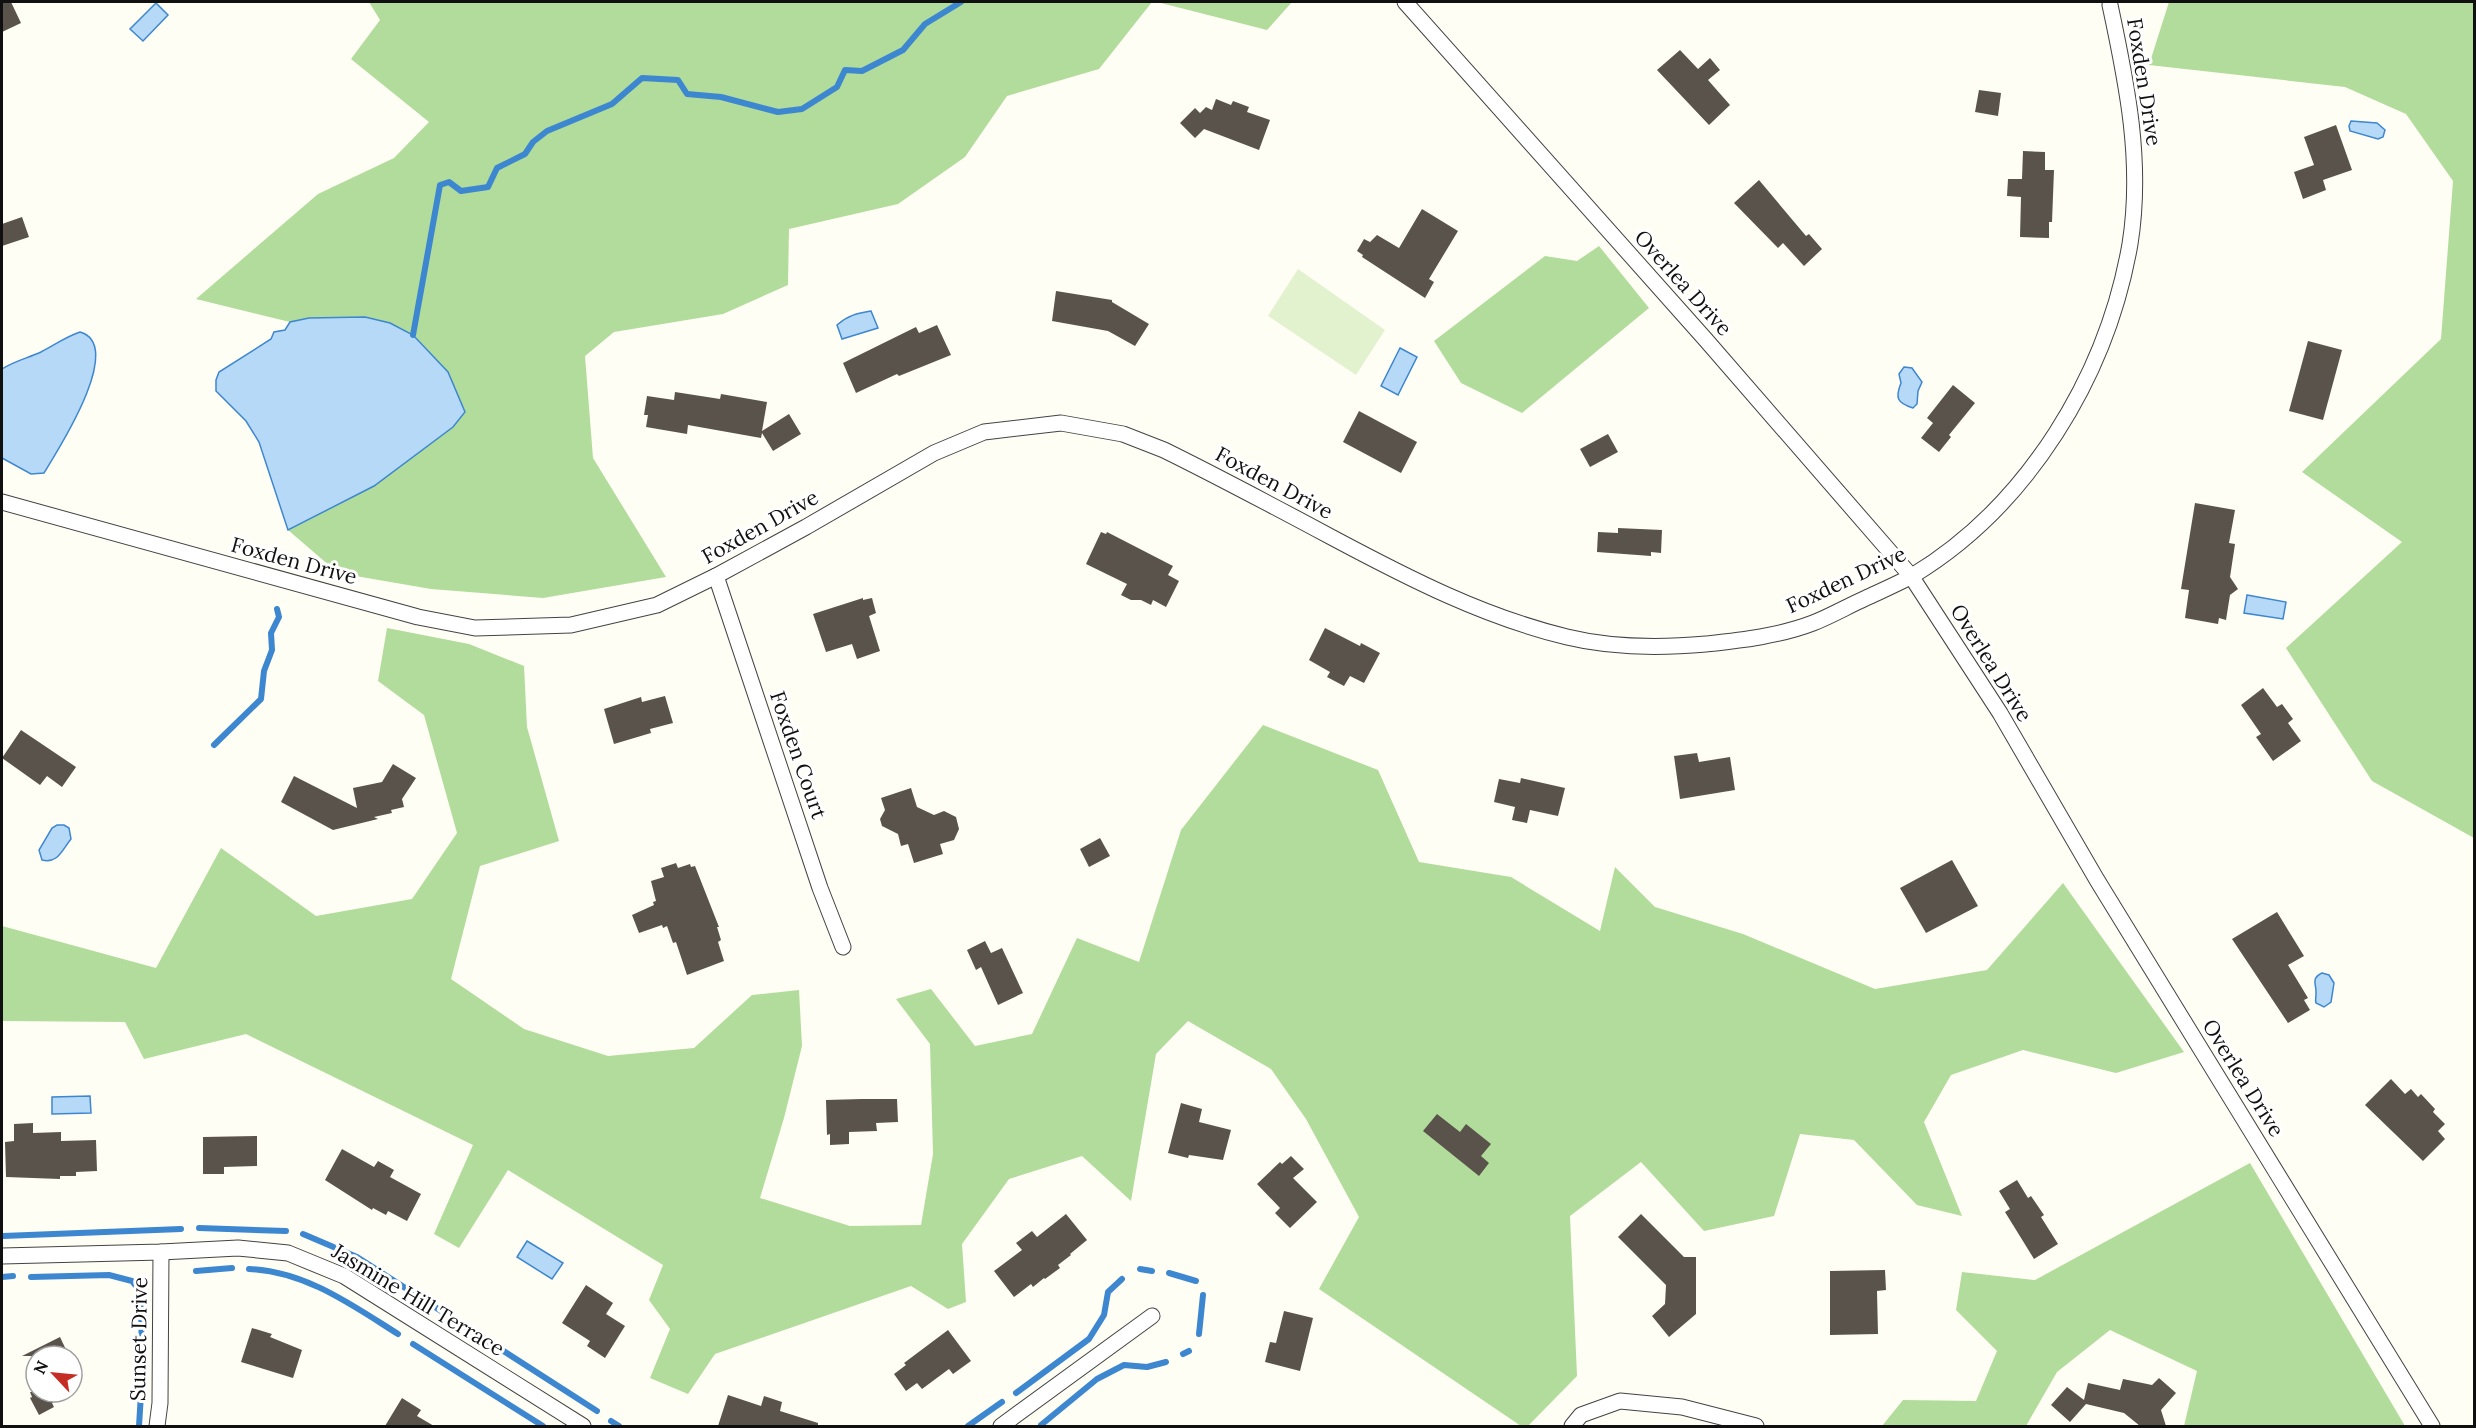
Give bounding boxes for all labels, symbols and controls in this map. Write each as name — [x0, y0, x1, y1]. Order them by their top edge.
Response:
street label: Foxden Drive — [2121, 16, 2168, 148]
street label: Overlea Drive — [1629, 224, 1738, 341]
street label: Foxden Drive — [1211, 440, 1338, 525]
street label: Foxden Drive — [697, 483, 823, 570]
street label: Foxden Drive — [228, 531, 360, 590]
street label: Foxden Drive — [1782, 540, 1910, 619]
street label: Overlea Drive — [1945, 599, 2038, 726]
street label: Foxden Court — [764, 687, 833, 823]
street label: Overlea Drive — [2197, 1014, 2290, 1141]
street label: Jasmine Hill Terrace — [326, 1237, 509, 1362]
street label: Sunset Drive — [124, 1277, 153, 1401]
north arrow — [24, 1344, 84, 1404]
text: N — [29, 1357, 52, 1377]

